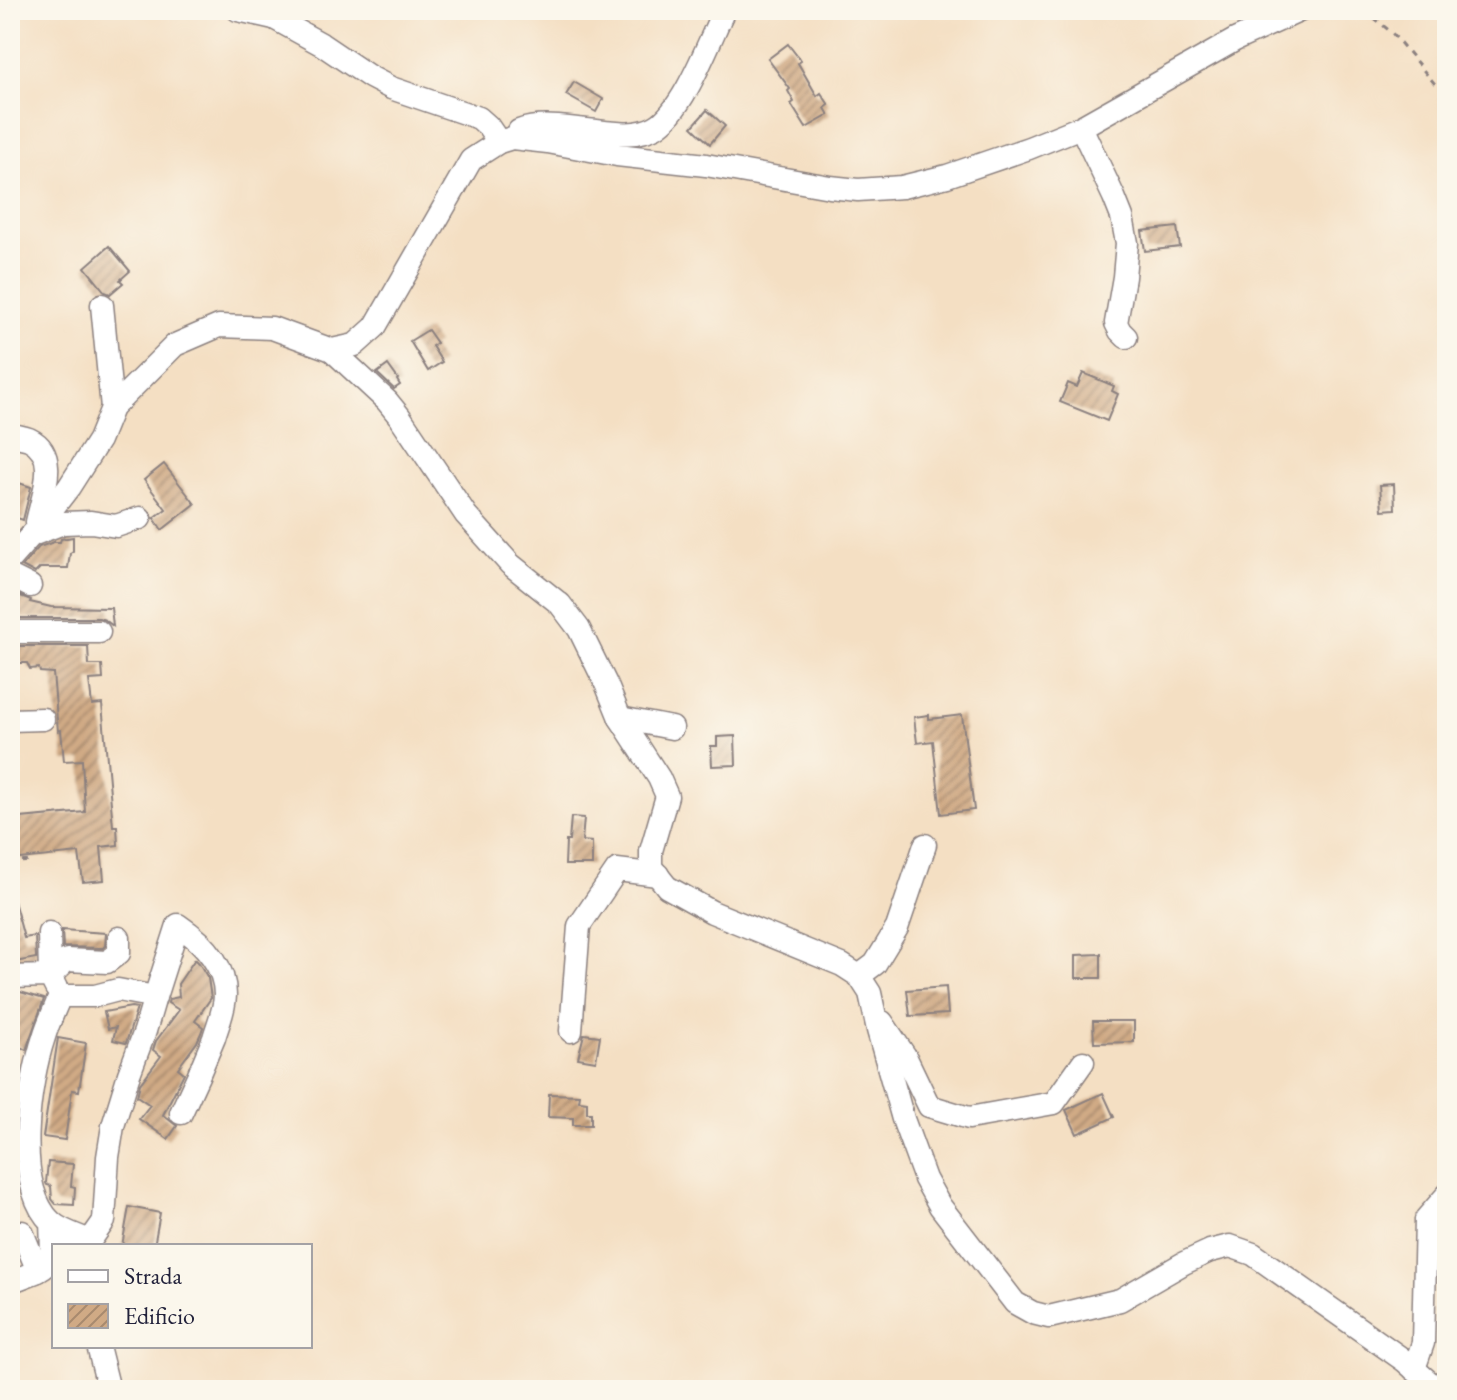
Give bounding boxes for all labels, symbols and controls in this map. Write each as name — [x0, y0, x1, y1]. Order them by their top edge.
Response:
legend — [52, 1244, 312, 1348]
text: Strada — [124, 1260, 182, 1291]
text: Edificio — [124, 1300, 195, 1331]

